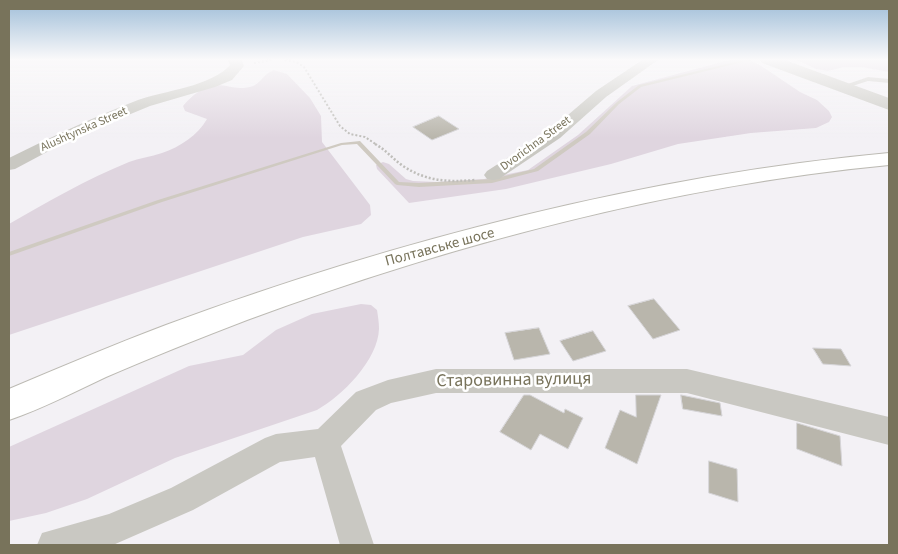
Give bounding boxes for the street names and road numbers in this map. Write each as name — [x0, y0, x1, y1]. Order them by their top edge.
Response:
street label: Alushtynska Street — [38, 104, 130, 156]
street label: Dvorichna Street — [498, 114, 574, 174]
street label: Полтавське шосе — [383, 225, 497, 271]
street label: Старовинна вулиця — [436, 369, 592, 393]

